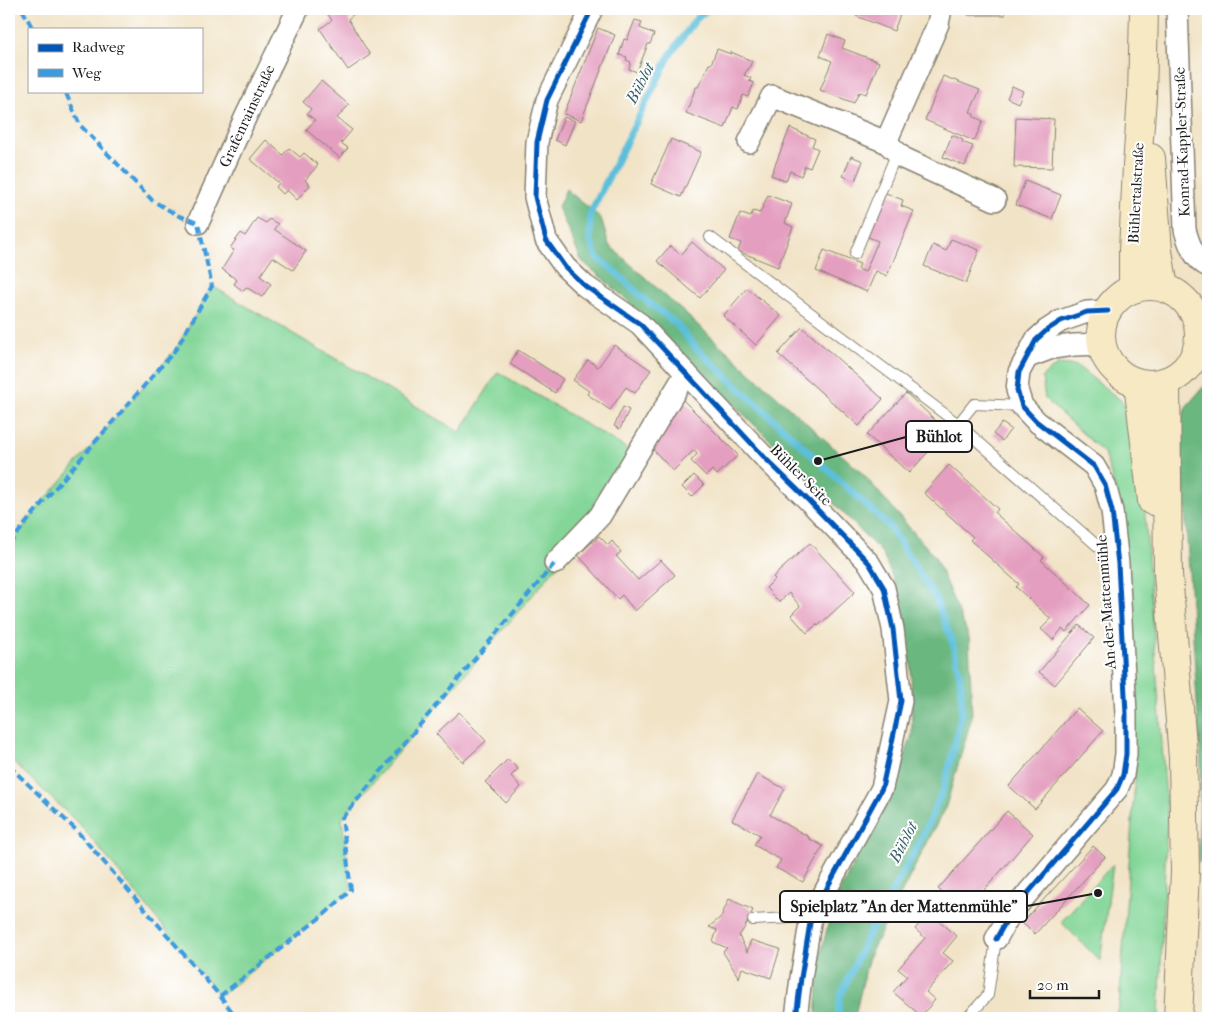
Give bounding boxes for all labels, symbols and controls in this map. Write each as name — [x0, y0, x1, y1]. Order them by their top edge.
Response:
legend — [28, 28, 202, 92]
text: Radweg — [72, 38, 125, 56]
water label: Bühlot — [621, 58, 659, 107]
street label: Grafenrainstraße — [215, 61, 279, 170]
text: Weg — [71, 64, 102, 82]
street label: Konrad-Kappler-Straße — [1170, 66, 1194, 217]
street label: Bühlertalstraße — [1124, 142, 1148, 244]
callout: Bühlot — [906, 421, 972, 452]
text: Bühlot — [916, 427, 963, 446]
street label: Bühler Seite — [766, 440, 836, 510]
street label: An der Mattenmühle — [1092, 533, 1120, 671]
water label: Bühlot — [884, 817, 922, 866]
callout: Spielplatz "An der Mattenmühle" — [780, 891, 1027, 922]
text: Spielplatz "An der Mattenmühle" — [791, 897, 1018, 917]
scale bar — [1030, 967, 1098, 999]
text: 20 m — [1037, 976, 1069, 994]

